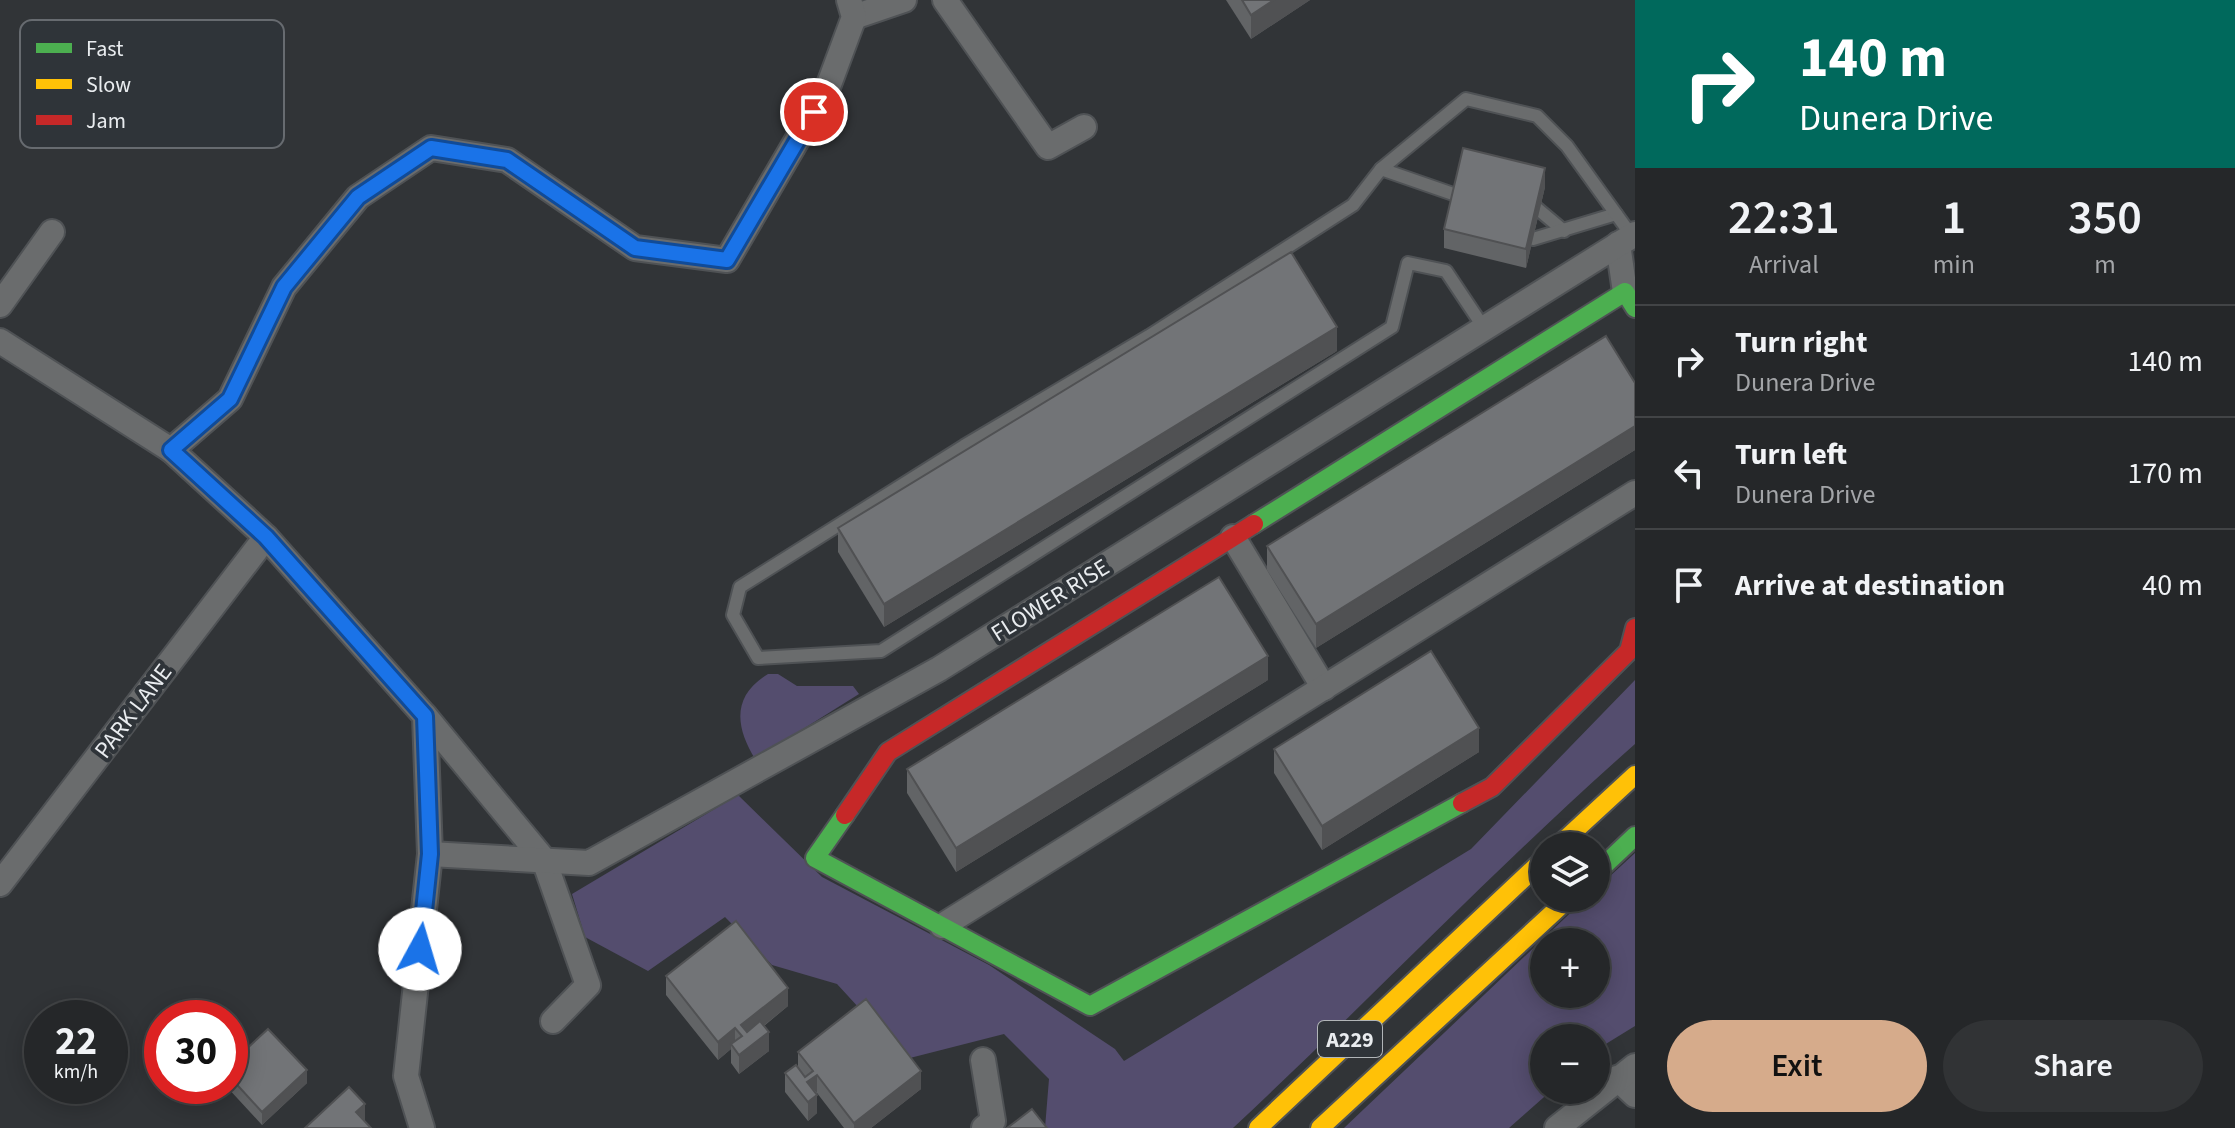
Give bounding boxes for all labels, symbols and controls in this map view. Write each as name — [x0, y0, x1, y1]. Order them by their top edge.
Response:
text: 140 m — [1799, 19, 1947, 98]
legend — [20, 20, 284, 148]
icon: right — [1667, 32, 1771, 136]
text: Fast — [86, 33, 124, 65]
text: Slow — [86, 69, 131, 101]
pin — [780, 78, 848, 146]
icon: arrive — [792, 90, 836, 134]
text: Dunera Drive — [1799, 93, 1993, 144]
text: Jam — [86, 105, 126, 137]
text: 22:31 — [1728, 184, 1840, 252]
text: 1 — [1942, 184, 1966, 252]
text: 350 — [2068, 184, 2142, 252]
text: Arrival — [1749, 246, 1819, 283]
text: min — [1933, 246, 1975, 283]
text: m — [2094, 246, 2116, 283]
text: Turn right — [1735, 321, 1867, 364]
icon: right — [1667, 339, 1711, 383]
text: 140 m — [2127, 340, 2203, 383]
text: Dunera Drive — [1735, 364, 1875, 401]
text: Turn left — [1735, 433, 1847, 476]
icon: left — [1667, 451, 1711, 495]
text: 170 m — [2127, 452, 2203, 495]
text: Dunera Drive — [1735, 476, 1875, 513]
street label: FLOWER RISE — [984, 550, 1116, 651]
icon: arrive — [1667, 563, 1711, 607]
text: Arrive at destination — [1735, 564, 2005, 607]
text: 40 m — [2142, 564, 2203, 607]
street label: PARK LANE — [86, 657, 181, 766]
map controls — [1530, 832, 1610, 1104]
button: layers — [1530, 832, 1610, 912]
position arrow — [378, 907, 462, 991]
button: + — [1530, 928, 1610, 1008]
speed limit sign: 30 — [144, 1000, 248, 1104]
text: 22 — [55, 1013, 97, 1070]
button: Exit — [1667, 1020, 1927, 1112]
button: Share — [1943, 1020, 2203, 1112]
road number: A229 — [1318, 1021, 1382, 1057]
button: − — [1530, 1024, 1610, 1104]
text: km/h — [54, 1058, 98, 1086]

